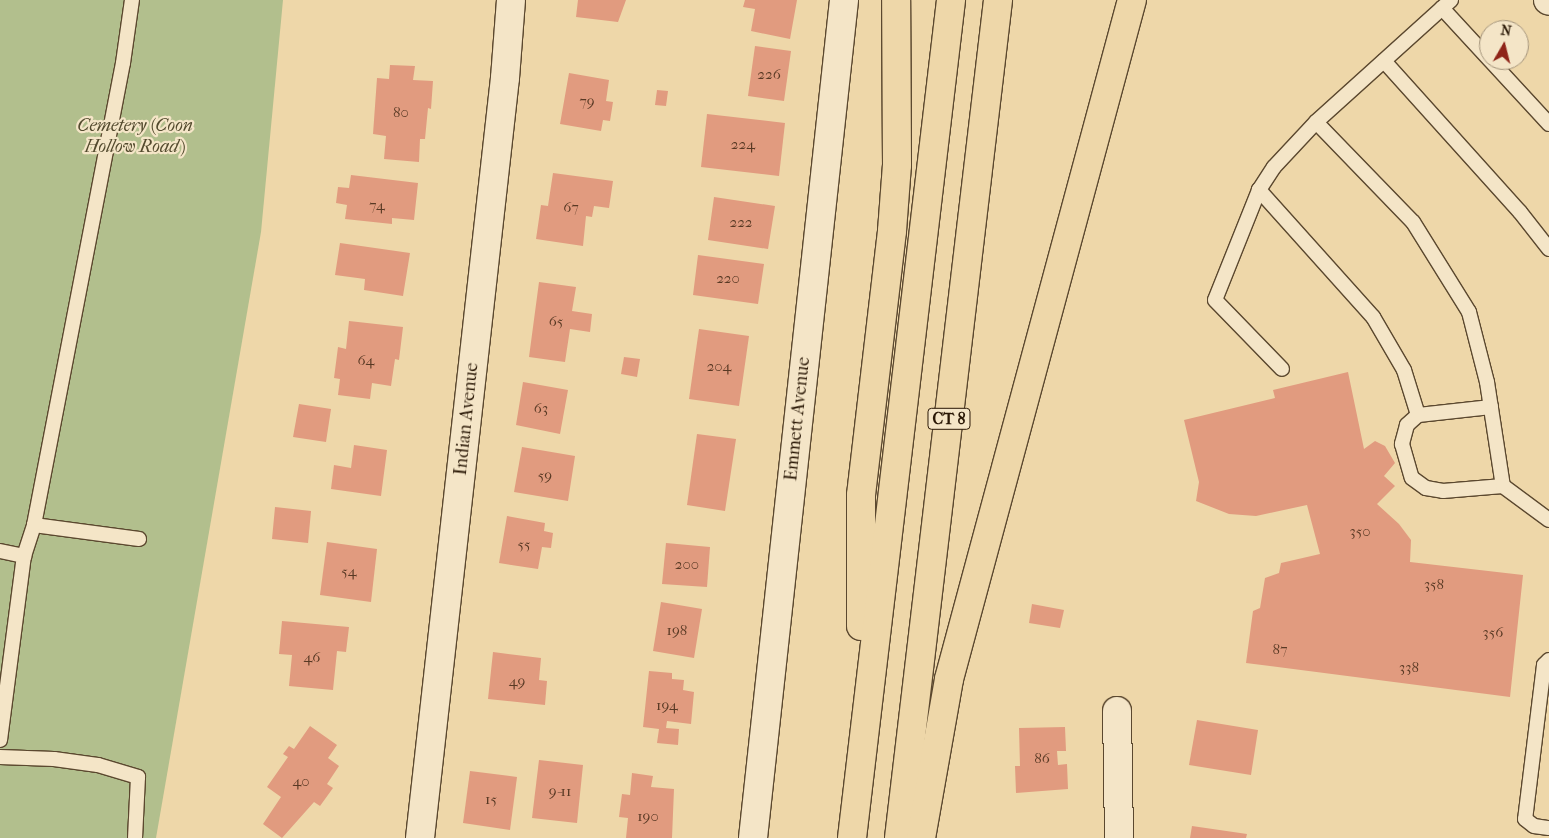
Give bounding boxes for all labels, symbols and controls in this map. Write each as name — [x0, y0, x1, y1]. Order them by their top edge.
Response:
north arrow — [1479, 20, 1529, 70]
text: N — [1500, 21, 1512, 40]
house number: 226 — [757, 66, 781, 84]
house number: 79 — [579, 93, 595, 111]
house number: 80 — [393, 104, 409, 122]
park label: Cemetery (Coon Hollow Road) — [77, 116, 193, 158]
house number: 224 — [731, 136, 755, 154]
house number: 74 — [369, 197, 385, 215]
house number: 67 — [563, 199, 579, 217]
house number: 222 — [729, 214, 753, 232]
house number: 220 — [716, 270, 740, 288]
house number: 65 — [549, 313, 563, 331]
house number: 64 — [358, 352, 374, 370]
street label: Emmett Avenue — [781, 356, 815, 482]
house number: 204 — [707, 358, 731, 376]
street label: Indian Avenue — [450, 362, 484, 476]
house number: 63 — [534, 400, 548, 418]
road number: CT 8 — [926, 406, 972, 432]
house number: 59 — [538, 467, 552, 485]
house number: 350 — [1350, 523, 1370, 541]
house number: 55 — [518, 536, 530, 554]
house number: 200 — [675, 556, 699, 574]
house number: 54 — [341, 563, 357, 581]
house number: 358 — [1424, 576, 1444, 594]
house number: 198 — [667, 622, 687, 640]
house number: 356 — [1483, 624, 1503, 642]
house number: 87 — [1273, 641, 1287, 659]
house number: 46 — [304, 649, 320, 667]
house number: 338 — [1399, 659, 1419, 677]
house number: 49 — [509, 673, 525, 691]
house number: 194 — [656, 697, 678, 715]
house number: 86 — [1034, 750, 1050, 768]
house number: 40 — [292, 773, 310, 791]
house number: 9-11 — [549, 783, 571, 801]
house number: 15 — [485, 791, 497, 809]
house number: 190 — [637, 808, 659, 826]

